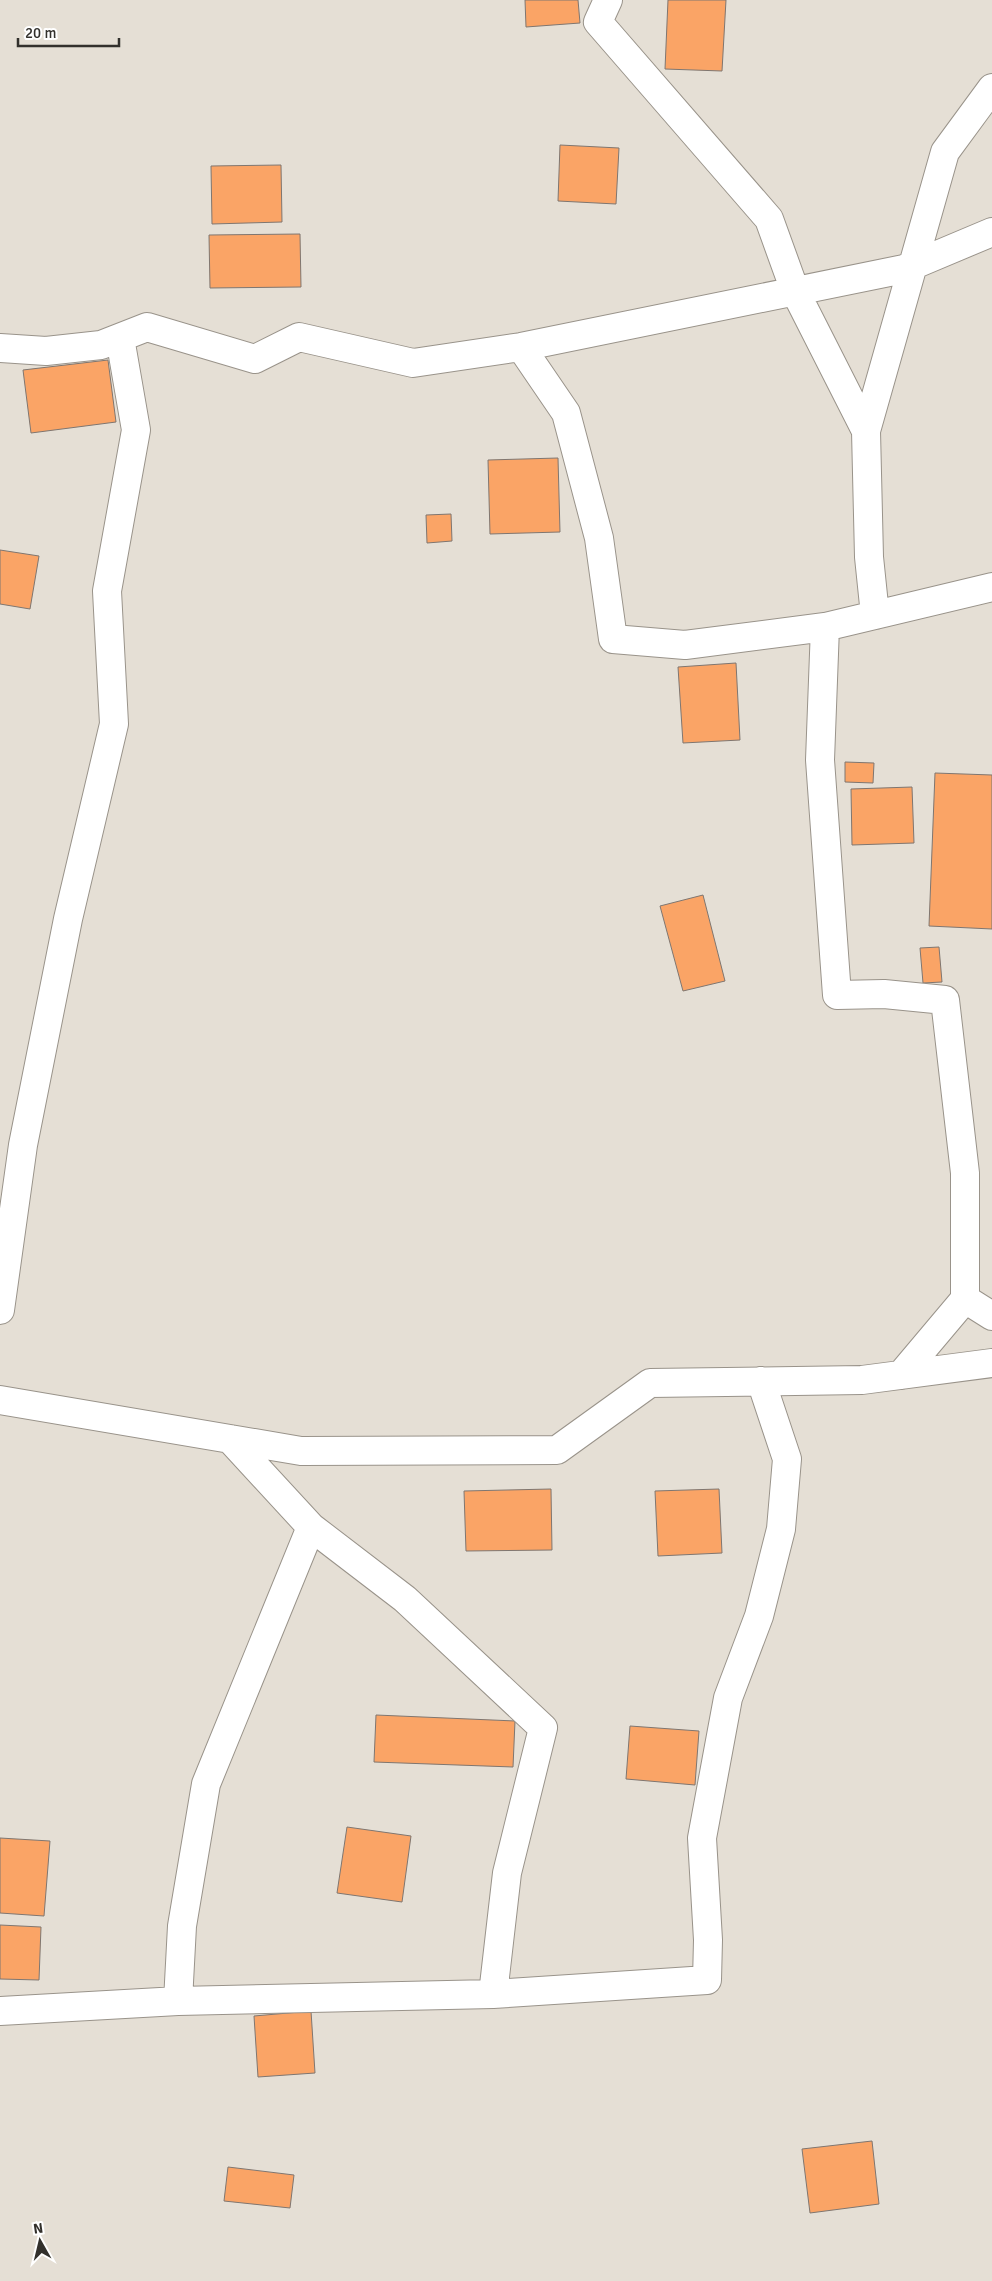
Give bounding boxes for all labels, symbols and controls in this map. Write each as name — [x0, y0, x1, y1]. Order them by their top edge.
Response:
scale bar — [18, 15, 119, 47]
text: 20 m — [25, 24, 56, 42]
north arrow — [15, 2216, 65, 2266]
text: N — [32, 2220, 44, 2238]

